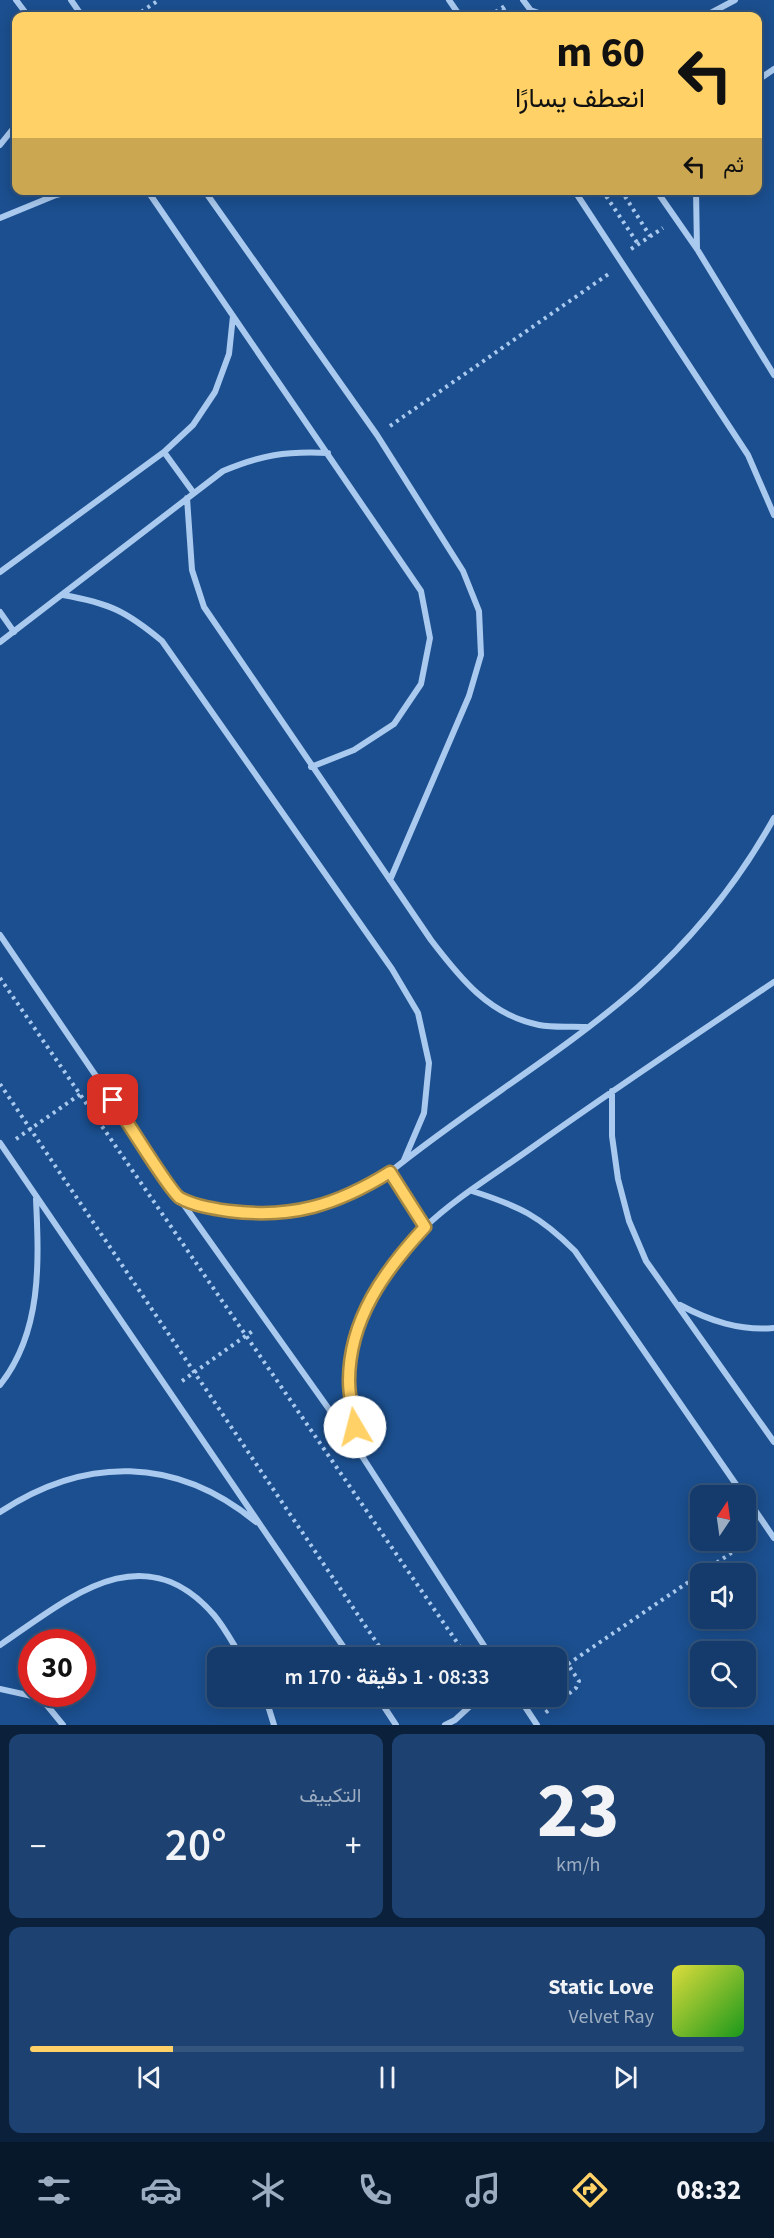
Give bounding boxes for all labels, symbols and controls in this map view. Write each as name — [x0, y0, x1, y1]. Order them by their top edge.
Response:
text: 60 m — [556, 23, 645, 83]
icon: left — [666, 36, 744, 114]
text: انعطف يسارًا — [515, 79, 645, 118]
text: ثم — [723, 149, 744, 181]
icon: left — [678, 150, 711, 183]
pin — [87, 1074, 138, 1125]
icon: arrive — [96, 1083, 129, 1116]
position arrow — [323, 1395, 387, 1459]
north arrow — [690, 1485, 756, 1551]
map controls — [690, 1485, 756, 1707]
button: sound — [690, 1563, 756, 1629]
speed limit sign: 30 — [18, 1629, 96, 1707]
button: search — [690, 1641, 756, 1707]
text: 08:33 · 1 دقيقة · 170 m — [284, 1661, 490, 1693]
text: 23 — [537, 1756, 619, 1867]
text: التكييف — [299, 1782, 362, 1810]
text: 20° — [165, 1814, 227, 1878]
text: − — [30, 1823, 46, 1870]
text: + — [345, 1823, 362, 1870]
text: km/h — [556, 1851, 600, 1879]
text: Static Love — [548, 1971, 654, 2003]
text: Velvet Ray — [569, 2003, 654, 2031]
icon: previous — [133, 2061, 166, 2094]
icon: pause — [371, 2061, 404, 2094]
icon: next — [609, 2061, 642, 2094]
icon: filters — [33, 2169, 75, 2211]
icon: car — [140, 2169, 182, 2211]
icon: climate — [247, 2169, 289, 2211]
icon: phone — [354, 2169, 396, 2211]
icon: music — [462, 2169, 504, 2211]
icon: directions — [569, 2169, 611, 2211]
text: 08:32 — [676, 2171, 741, 2210]

